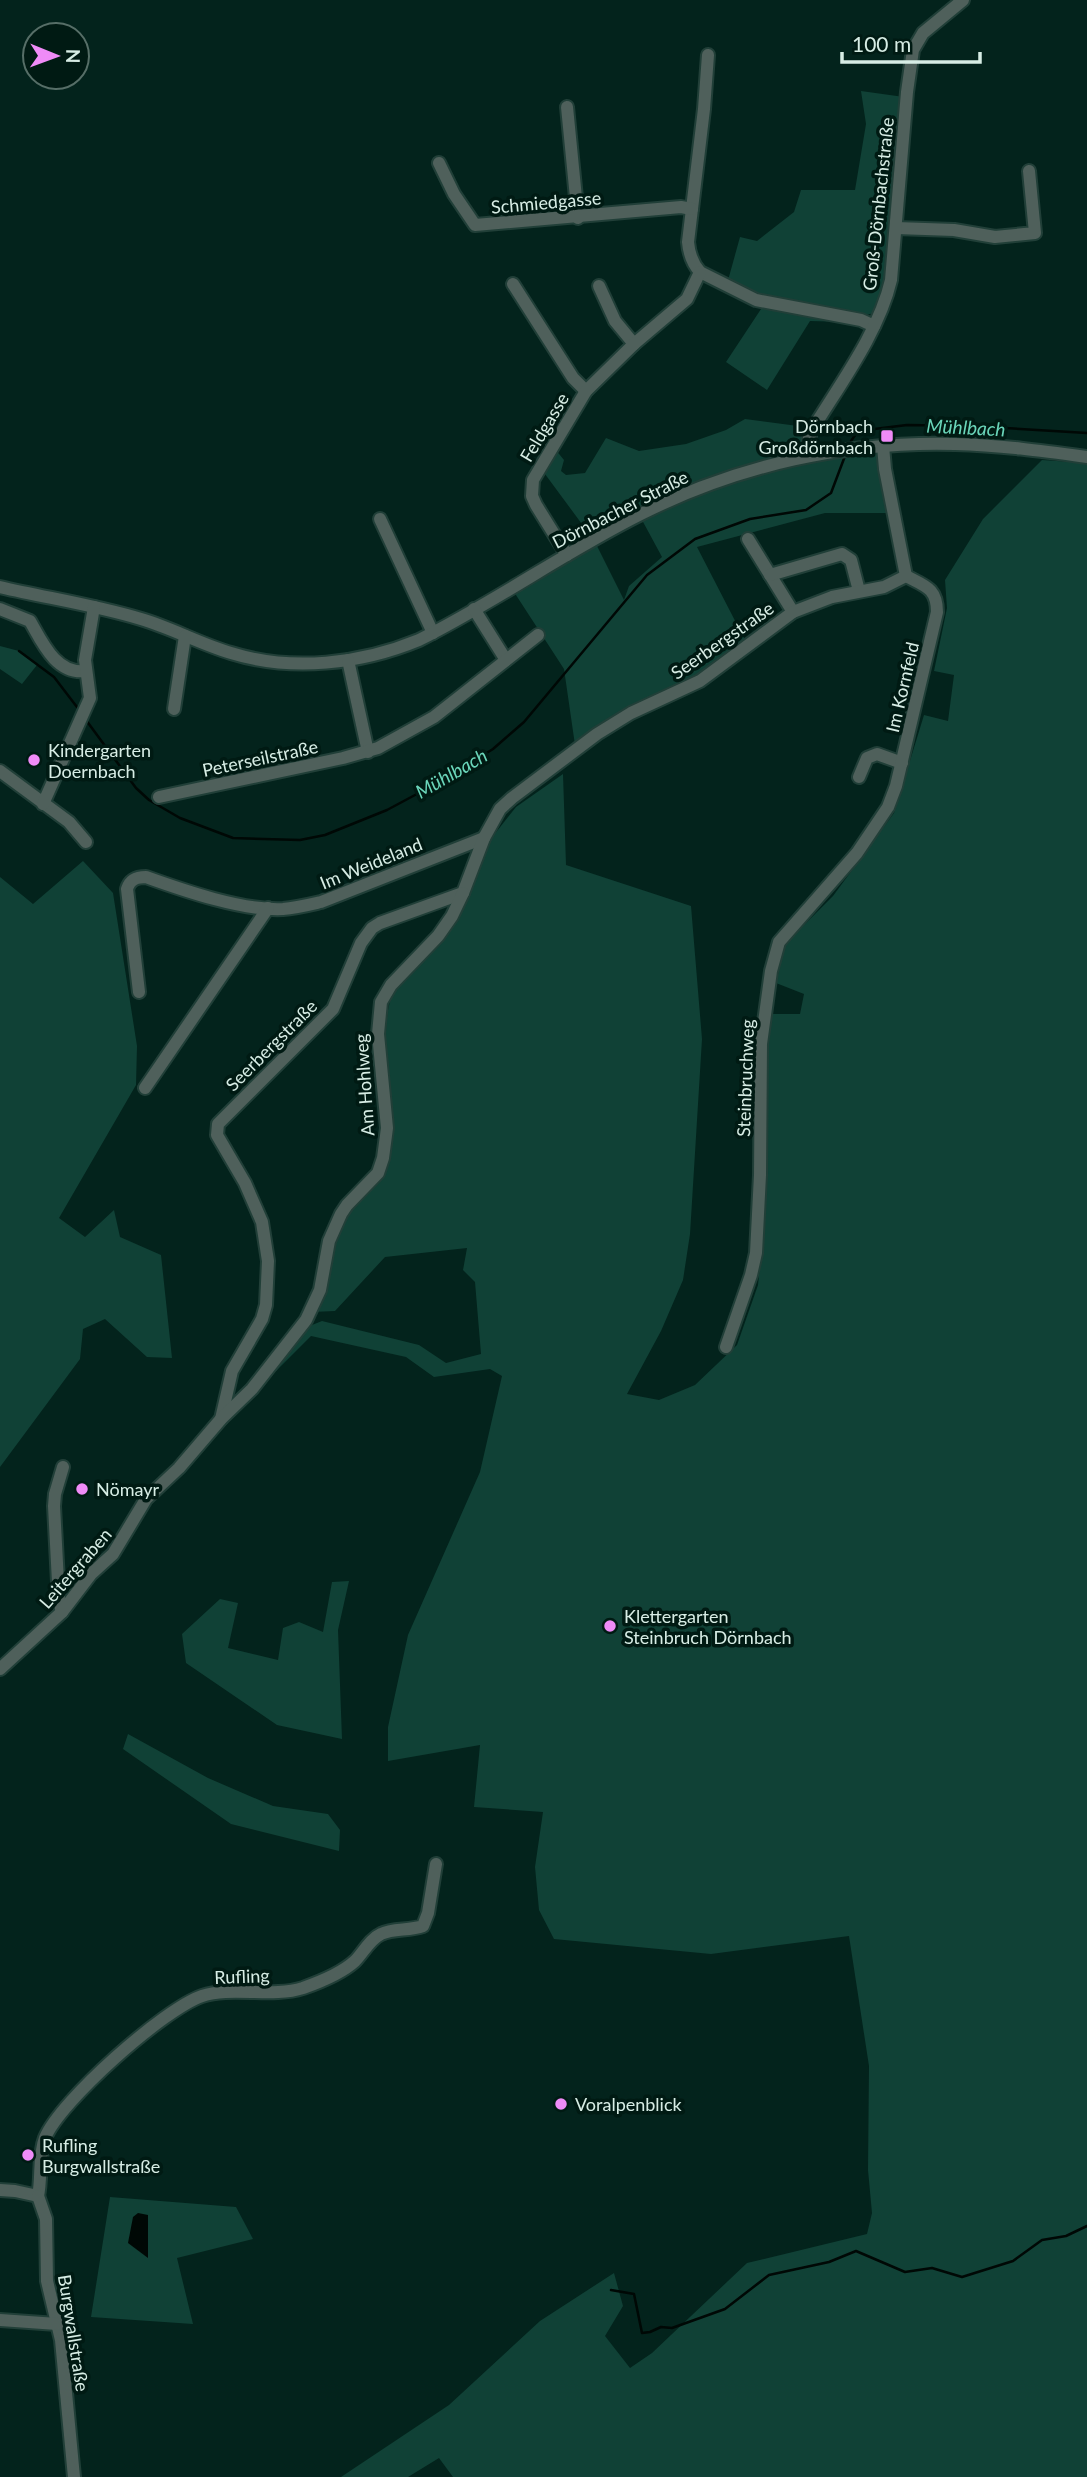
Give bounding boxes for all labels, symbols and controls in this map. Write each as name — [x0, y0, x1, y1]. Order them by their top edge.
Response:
north arrow — [21, 21, 91, 91]
scale bar — [842, 21, 980, 65]
text: 100 m — [852, 31, 911, 56]
text: N — [62, 49, 85, 64]
street label: Groß-Dörnbachstraße — [858, 116, 898, 292]
street label: Schmiedgasse — [490, 186, 602, 218]
street label: Feldgasse — [515, 388, 573, 466]
water label: Mühlbach — [926, 413, 1006, 441]
place label: Dörnbach Großdörnbach — [759, 415, 873, 458]
marker: Dörnbach Großdörnbach — [879, 428, 895, 444]
street label: Dörnbacher Straße — [548, 465, 692, 553]
street label: Seerbergstraße — [666, 597, 778, 683]
street label: Im Kornfeld — [881, 640, 923, 734]
street label: Peterseilstraße — [200, 735, 320, 781]
place label: Kindergarten Doernbach — [48, 739, 151, 782]
water label: Mühlbach — [411, 743, 491, 803]
marker: Kindergarten Doernbach — [26, 752, 42, 768]
street label: Im Weideland — [317, 832, 425, 894]
street label: Seerbergstraße — [221, 995, 321, 1095]
street label: Steinbruchweg — [732, 1019, 758, 1137]
street label: Am Hohlweg — [349, 1033, 379, 1137]
place label: Nömayr — [96, 1478, 159, 1500]
marker: Nömayr — [74, 1481, 90, 1497]
street label: Leitergraben — [34, 1523, 116, 1613]
place label: Klettergarten Steinbruch Dörnbach — [624, 1605, 792, 1648]
marker: Klettergarten Steinbruch Dörnbach — [602, 1618, 618, 1634]
street label: Rufling — [214, 1964, 270, 1988]
place label: Voralpenblick — [575, 2093, 683, 2115]
marker: Voralpenblick — [553, 2096, 569, 2112]
place label: Rufling Burgwallstraße — [42, 2134, 160, 2177]
marker: Rufling Burgwallstraße — [20, 2147, 36, 2163]
street label: Burgwallstraße — [54, 2273, 94, 2393]

